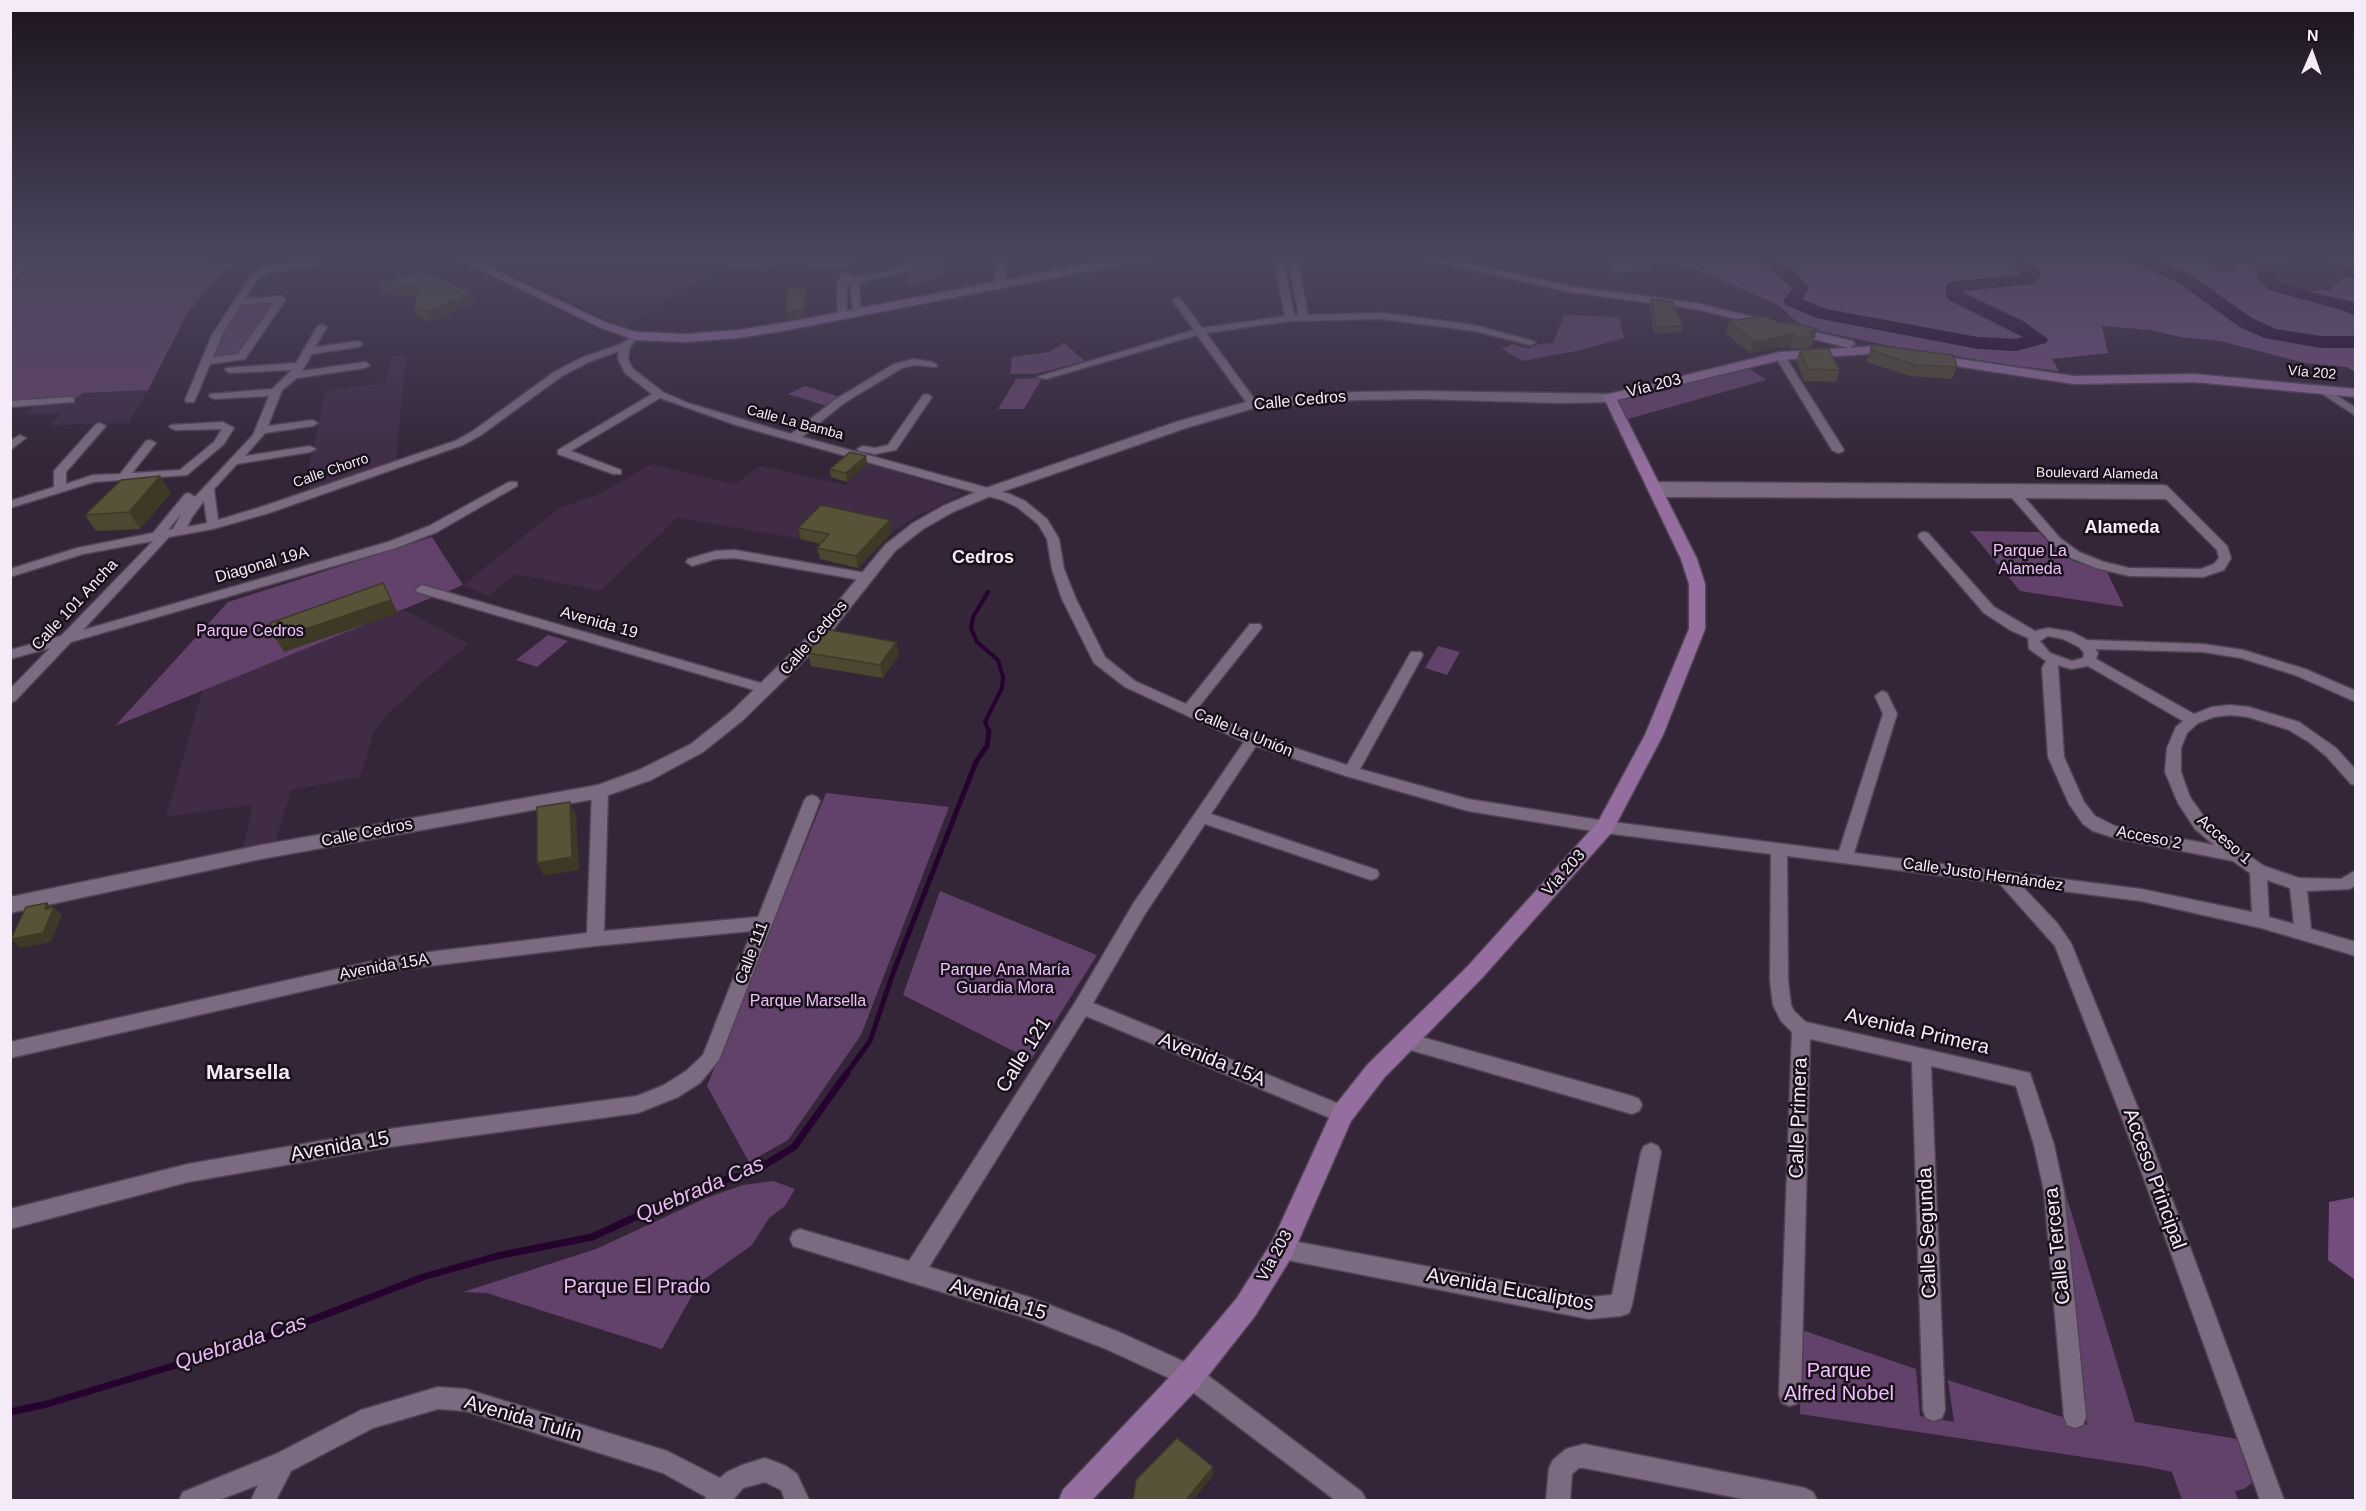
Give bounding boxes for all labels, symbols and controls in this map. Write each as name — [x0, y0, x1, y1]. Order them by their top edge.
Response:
north arrow — [2282, 24, 2342, 84]
text: N — [2307, 27, 2319, 44]
street label: Vía 202 — [2287, 363, 2337, 383]
street label: Vía 203 — [1625, 370, 1683, 402]
street label: Calle Cedros — [1253, 387, 1347, 415]
street label: Calle La Bamba — [745, 402, 845, 444]
street label: Calle Chorro — [291, 450, 371, 492]
street label: Boulevard Alameda — [2036, 465, 2158, 483]
district label: Alameda — [2084, 517, 2160, 539]
park label: Parque La Alameda — [1993, 542, 2067, 580]
street label: Diagonal 19A — [213, 543, 311, 587]
district label: Cedros — [952, 547, 1014, 569]
street label: Calle 101 Ancha — [28, 556, 122, 654]
street label: Calle Cedros — [776, 597, 852, 679]
street label: Avenida 19 — [558, 603, 640, 643]
park label: Parque Cedros — [196, 622, 304, 642]
street label: Calle La Unión — [1191, 704, 1295, 762]
street label: Acceso 1 — [2193, 811, 2255, 869]
street label: Calle Cedros — [320, 815, 414, 851]
street label: Acceso 2 — [2115, 822, 2183, 854]
street label: Vía 203 — [1538, 846, 1590, 900]
street label: Calle Justo Hernández — [1902, 854, 2064, 896]
street label: Calle 111 — [731, 919, 773, 987]
street label: Avenida 15A — [338, 950, 430, 984]
park label: Parque Ana María Guardia Mora — [940, 961, 1070, 999]
park label: Parque Marsella — [750, 992, 866, 1012]
street label: Avenida Primera — [1842, 1004, 1992, 1060]
street label: Calle 121 — [991, 1013, 1057, 1097]
street label: Avenida 15A — [1155, 1028, 1269, 1092]
street label: Calle Primera — [1785, 1057, 1813, 1179]
district label: Marsella — [206, 1060, 290, 1086]
street label: Acceso Principal — [2117, 1105, 2191, 1253]
street label: Avenida 15 — [289, 1127, 391, 1167]
water label: Quebrada Cas — [632, 1152, 768, 1228]
street label: Calle Segunda — [1914, 1167, 1942, 1299]
street label: Calle Tercera — [2040, 1186, 2076, 1306]
street label: Vía 203 — [1253, 1227, 1297, 1285]
street label: Avenida Eucaliptos — [1424, 1263, 1596, 1317]
street label: Avenida 15 — [947, 1274, 1049, 1326]
park label: Parque El Prado — [564, 1275, 710, 1299]
water label: Quebrada Cas — [172, 1310, 310, 1376]
park label: Parque Alfred Nobel — [1784, 1359, 1894, 1406]
street label: Avenida Tulín — [461, 1391, 585, 1447]

